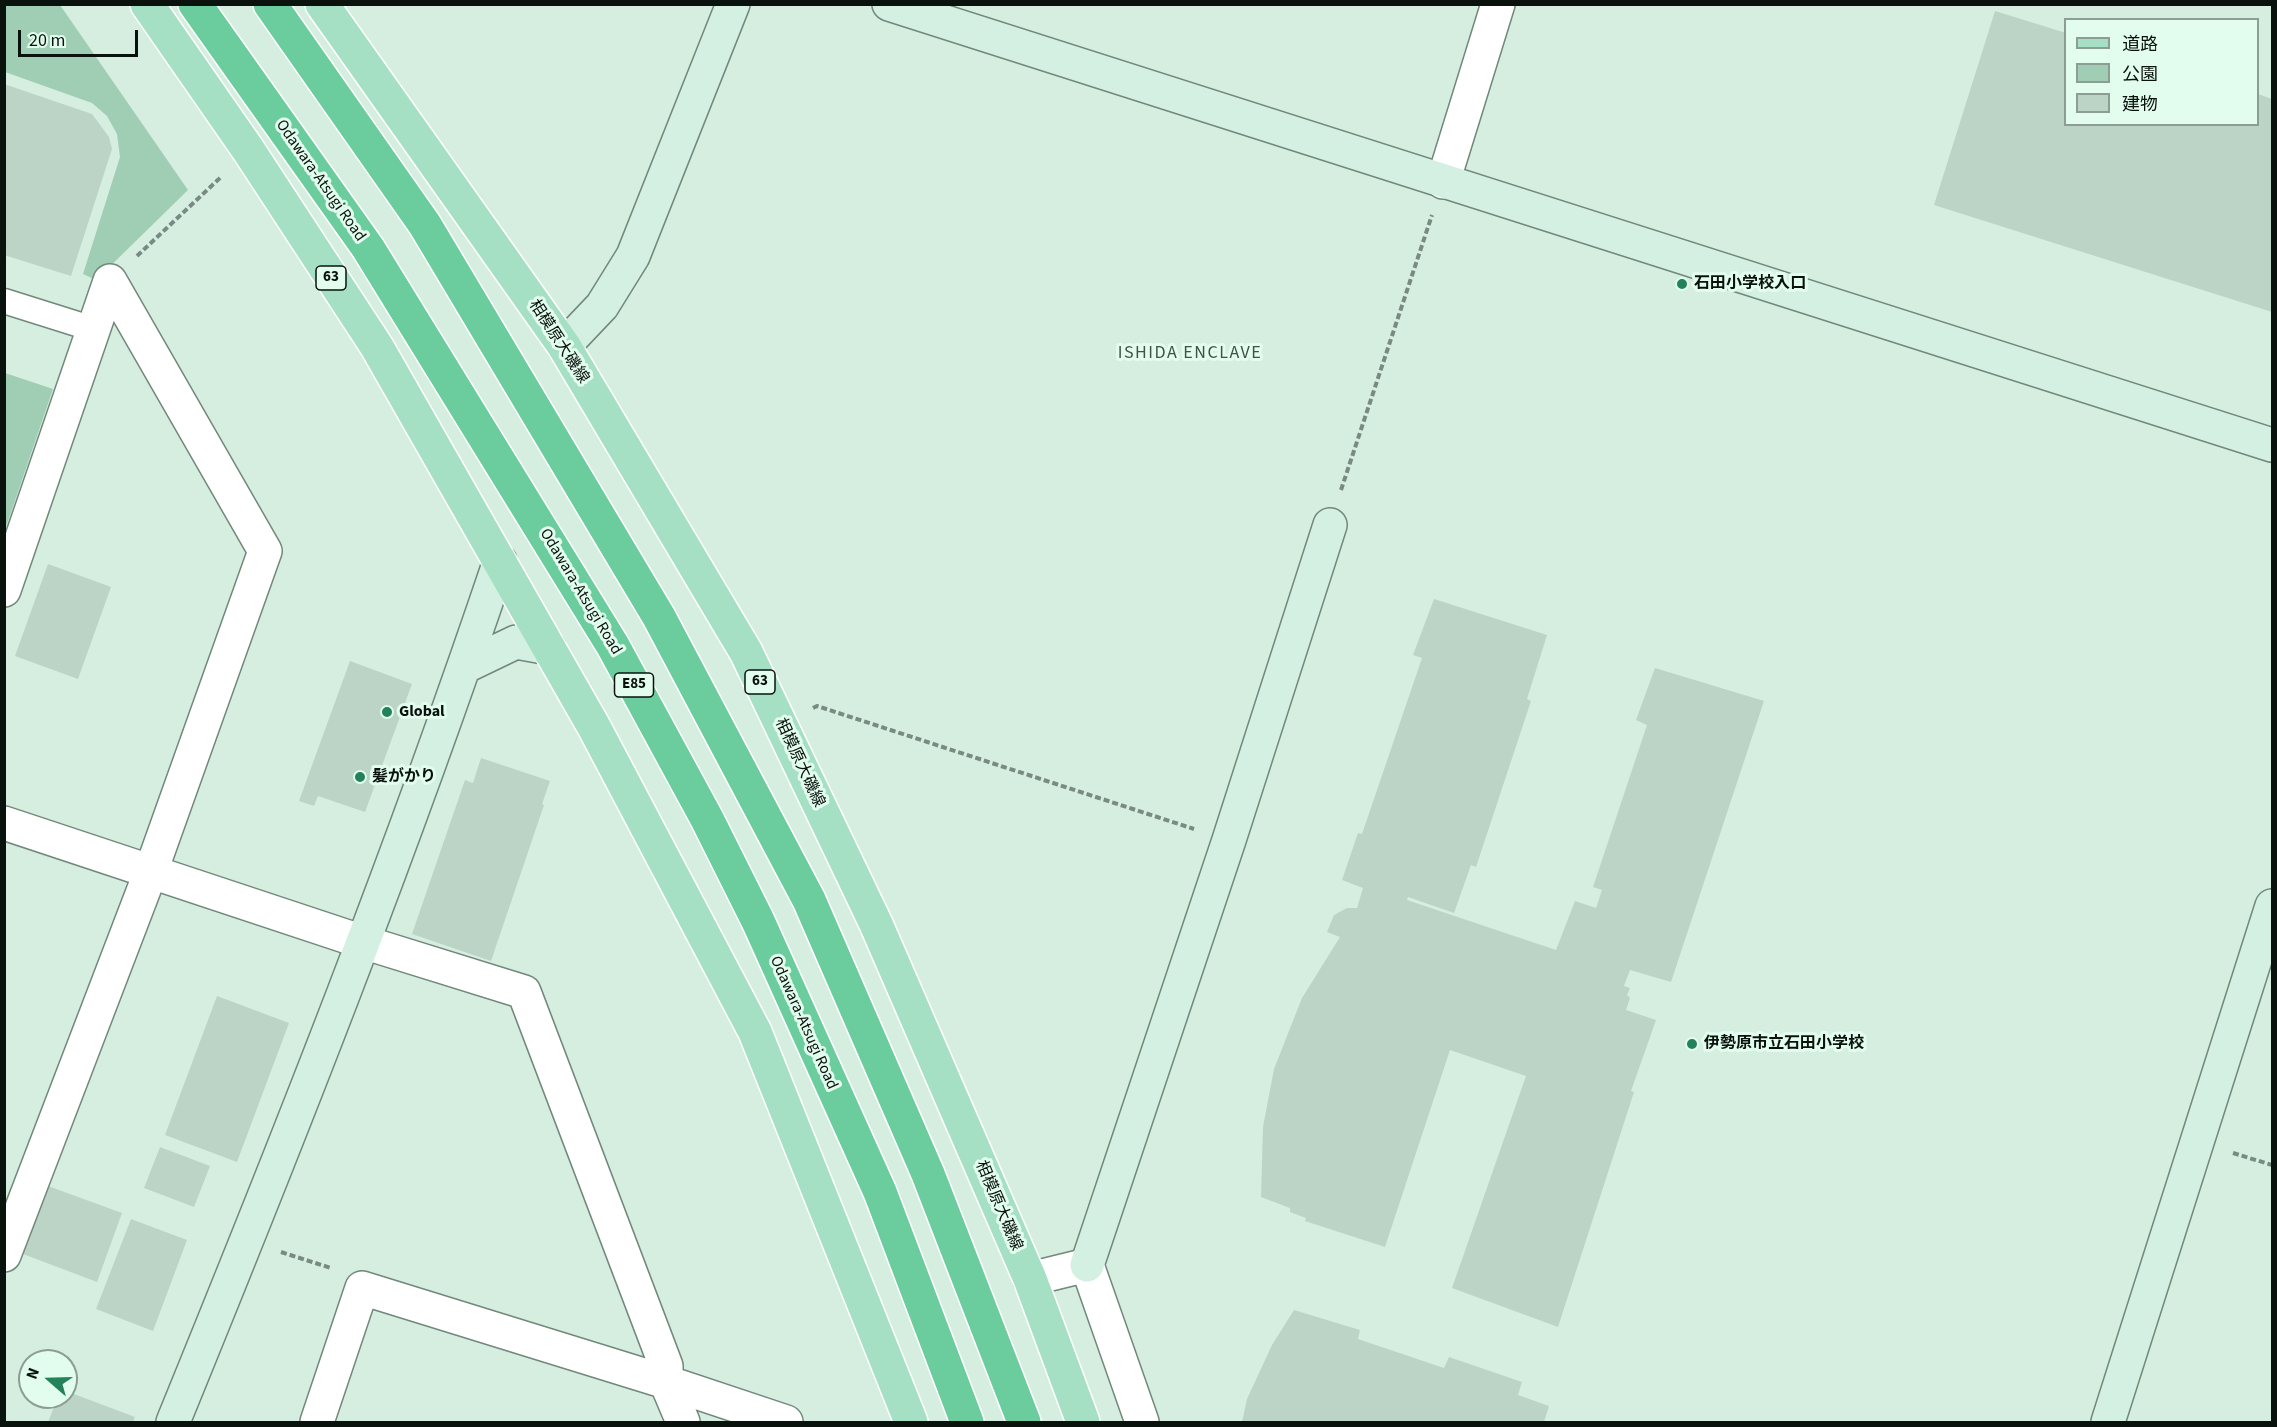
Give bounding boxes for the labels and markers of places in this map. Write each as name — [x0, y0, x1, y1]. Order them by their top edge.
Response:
place label: 石田小学校入口 — [1694, 274, 1806, 294]
marker: 石田小学校入口 — [1675, 277, 1689, 291]
place label: Global — [399, 702, 445, 722]
marker: Global — [380, 705, 394, 719]
place label: 髪がかり — [372, 767, 436, 787]
marker: 髪がかり — [353, 770, 367, 784]
place label: 伊勢原市立石田小学校 — [1704, 1034, 1864, 1054]
marker: 伊勢原市立石田小学校 — [1685, 1037, 1699, 1051]

